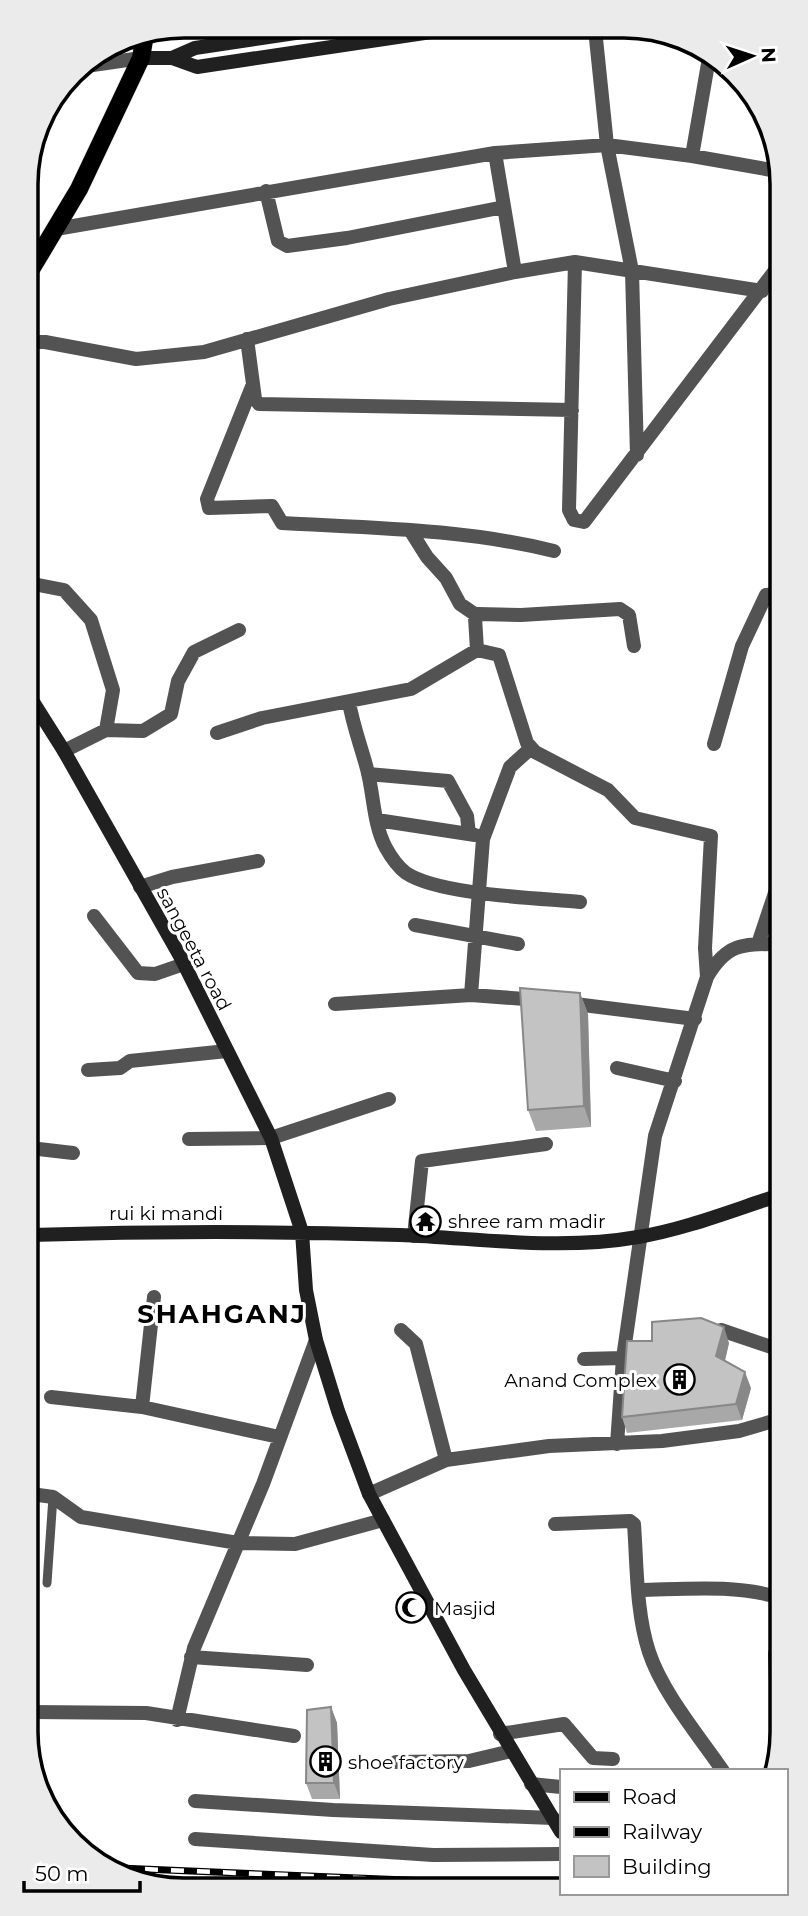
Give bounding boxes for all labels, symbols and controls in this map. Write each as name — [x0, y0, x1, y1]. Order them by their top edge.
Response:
north arrow — [717, 21, 787, 91]
text: N — [757, 47, 780, 63]
street label: sangeeta road — [152, 883, 236, 1015]
street label: rui ki mandi — [109, 1202, 223, 1225]
temple icon: shree ram madir — [408, 1204, 442, 1238]
place label: shree ram madir — [448, 1210, 606, 1233]
district label: SHAHGANJ — [137, 1298, 307, 1330]
building icon: Anand Complex — [663, 1363, 697, 1397]
place label: Anand Complex — [504, 1369, 657, 1392]
mosque icon: Masjid — [394, 1591, 428, 1625]
place label: Masjid — [434, 1597, 496, 1620]
building icon: shoe factory — [308, 1745, 342, 1779]
place label: shoe factory — [348, 1751, 465, 1774]
legend — [560, 1769, 787, 1895]
text: Road — [622, 1784, 677, 1809]
text: Railway — [622, 1819, 703, 1844]
scale bar — [24, 1850, 140, 1894]
text: Building — [622, 1854, 712, 1879]
text: 50 m — [35, 1861, 89, 1886]

